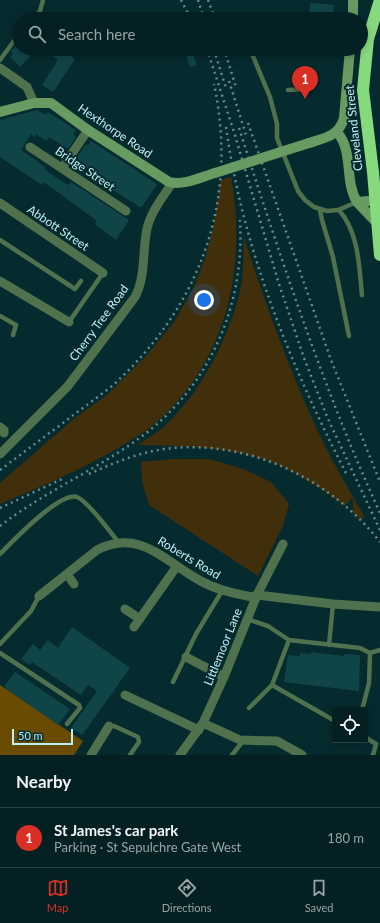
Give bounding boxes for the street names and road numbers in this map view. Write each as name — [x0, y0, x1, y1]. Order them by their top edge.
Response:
street label: Cleveland Street — [341, 84, 365, 172]
street label: Hexthorpe Road — [75, 100, 155, 161]
street label: Bridge Street — [53, 143, 119, 194]
street label: Abbott Street — [25, 201, 93, 254]
street label: Cherry Tree Road — [66, 282, 131, 364]
street label: Roberts Road — [155, 533, 223, 582]
street label: Littlemoor Lane — [200, 606, 245, 688]

